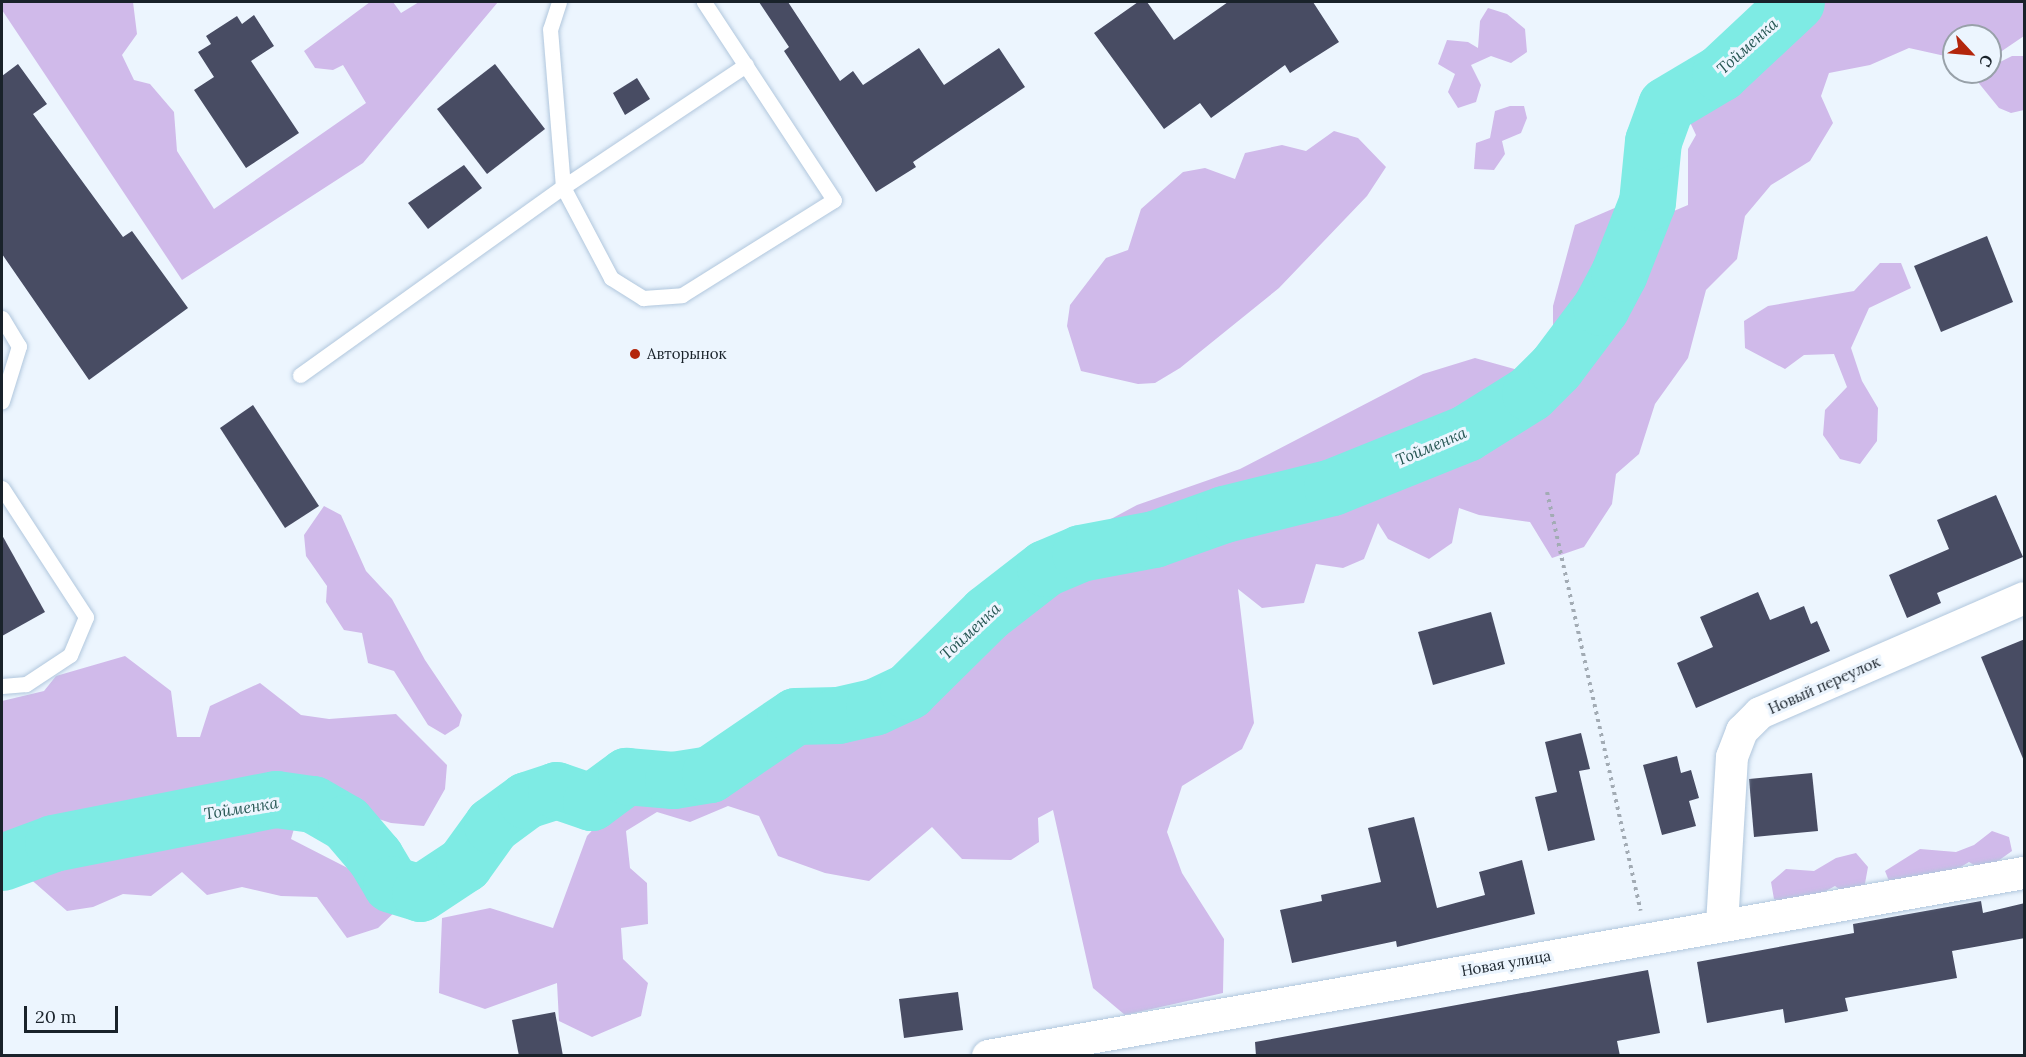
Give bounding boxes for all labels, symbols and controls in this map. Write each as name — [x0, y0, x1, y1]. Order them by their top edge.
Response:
water label: Тойменка — [1713, 14, 1781, 78]
north arrow — [1942, 24, 2002, 84]
text: С — [1975, 52, 1998, 70]
place label: Авторынок — [647, 345, 727, 363]
marker: Авторынок — [628, 347, 642, 361]
water label: Тойменка — [1393, 423, 1469, 469]
water label: Тойменка — [936, 598, 1004, 664]
street label: Новый переулок — [1765, 652, 1883, 718]
water label: Тойменка — [203, 793, 279, 823]
street label: Новая улица — [1460, 946, 1552, 980]
scale bar — [27, 994, 122, 1032]
text: 20 m — [35, 1005, 77, 1028]

